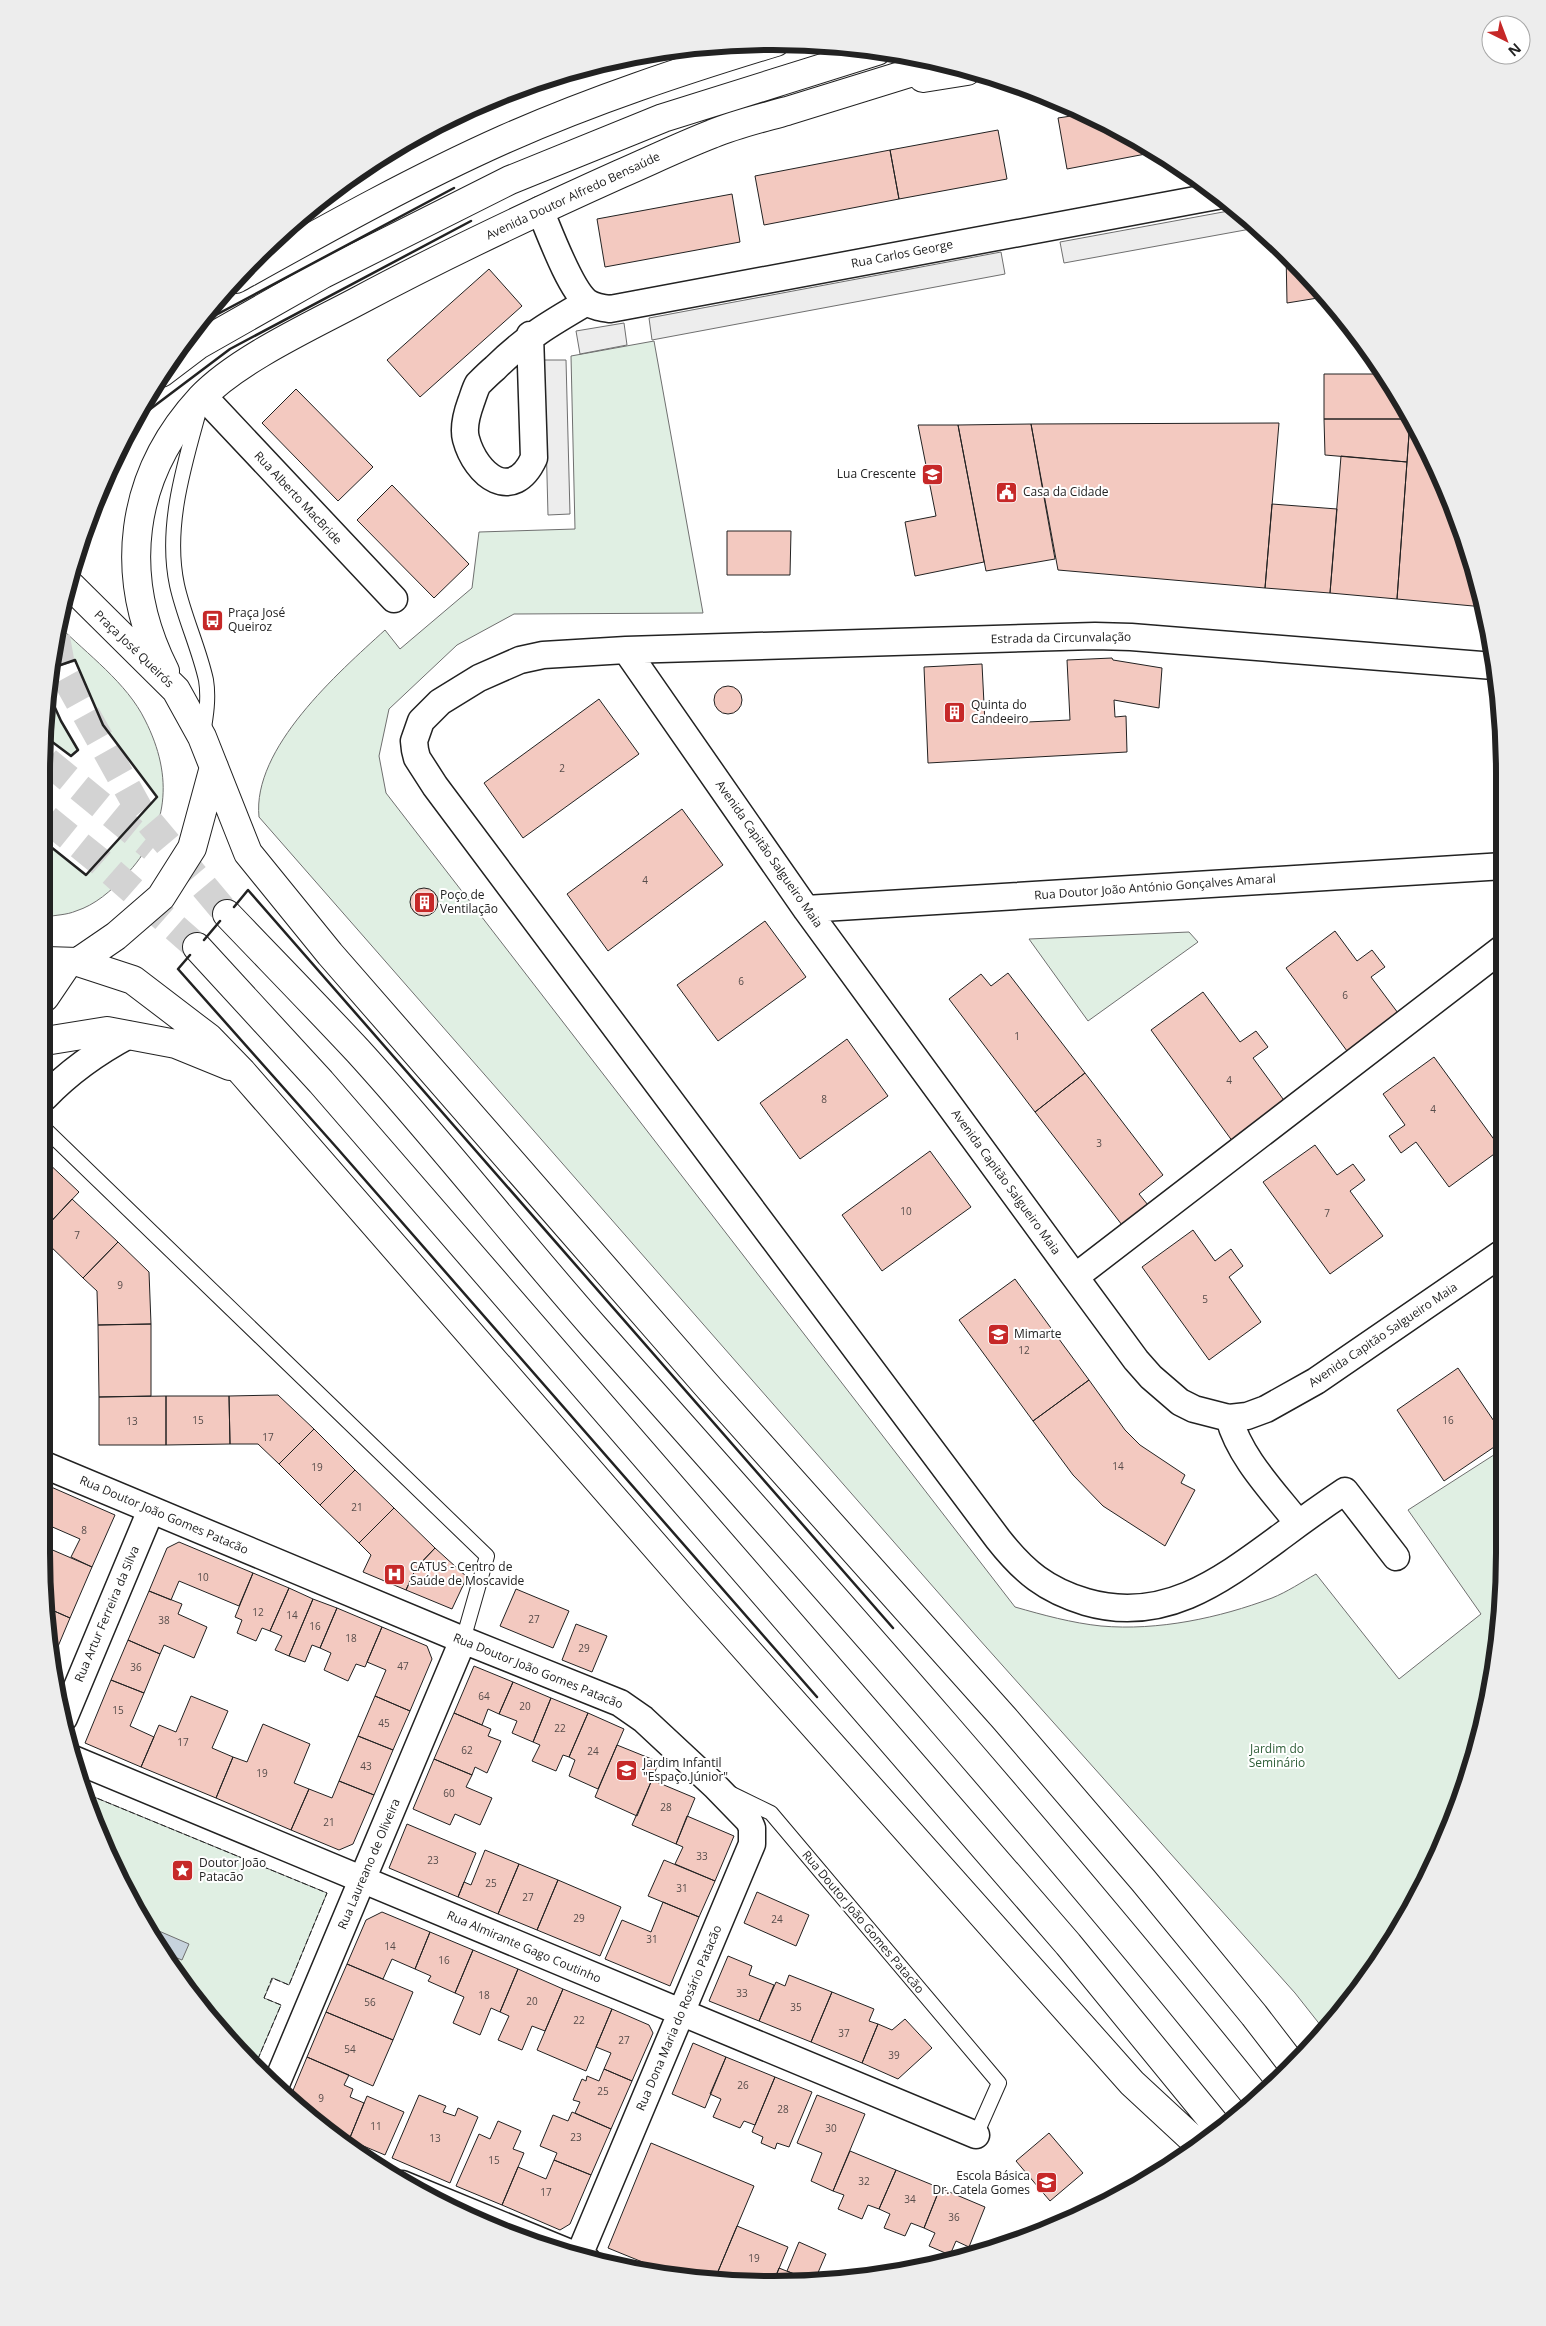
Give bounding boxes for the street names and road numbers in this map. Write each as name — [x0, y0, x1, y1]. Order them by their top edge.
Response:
street label: Avenida Doutor Alfredo Bensaúde — [483, 148, 663, 243]
street label: Rua Carlos George — [849, 235, 955, 272]
street label: Rua Alberto MacBride — [251, 447, 346, 548]
street label: Praça José Queirós — [91, 606, 178, 691]
street label: Estrada da Circunvalação — [991, 628, 1131, 647]
street label: Avenida Capitão Salgueiro Maia — [712, 777, 827, 931]
street label: Rua Doutor João António Gonçalves Amaral — [1034, 870, 1276, 903]
street label: Avenida Capitão Salgueiro Maia — [948, 1105, 1065, 1258]
street label: Avenida Capitão Salgueiro Maia — [1305, 1278, 1460, 1391]
street label: Rua Doutor João Gomes Patacão — [77, 1471, 251, 1558]
street label: Rua Artur Ferreira da Silva — [70, 1543, 143, 1684]
street label: Rua Doutor João Gomes Patacão — [451, 1629, 626, 1712]
street label: Rua Laureano de Oliveira — [333, 1796, 404, 1932]
street label: Rua Doutor João Gomes Patacão — [798, 1847, 928, 1997]
street label: Rua Almirante Gago Coutinho — [444, 1906, 604, 1987]
street label: Rua Dona Maria do Rosário Patacão — [632, 1922, 725, 2113]

